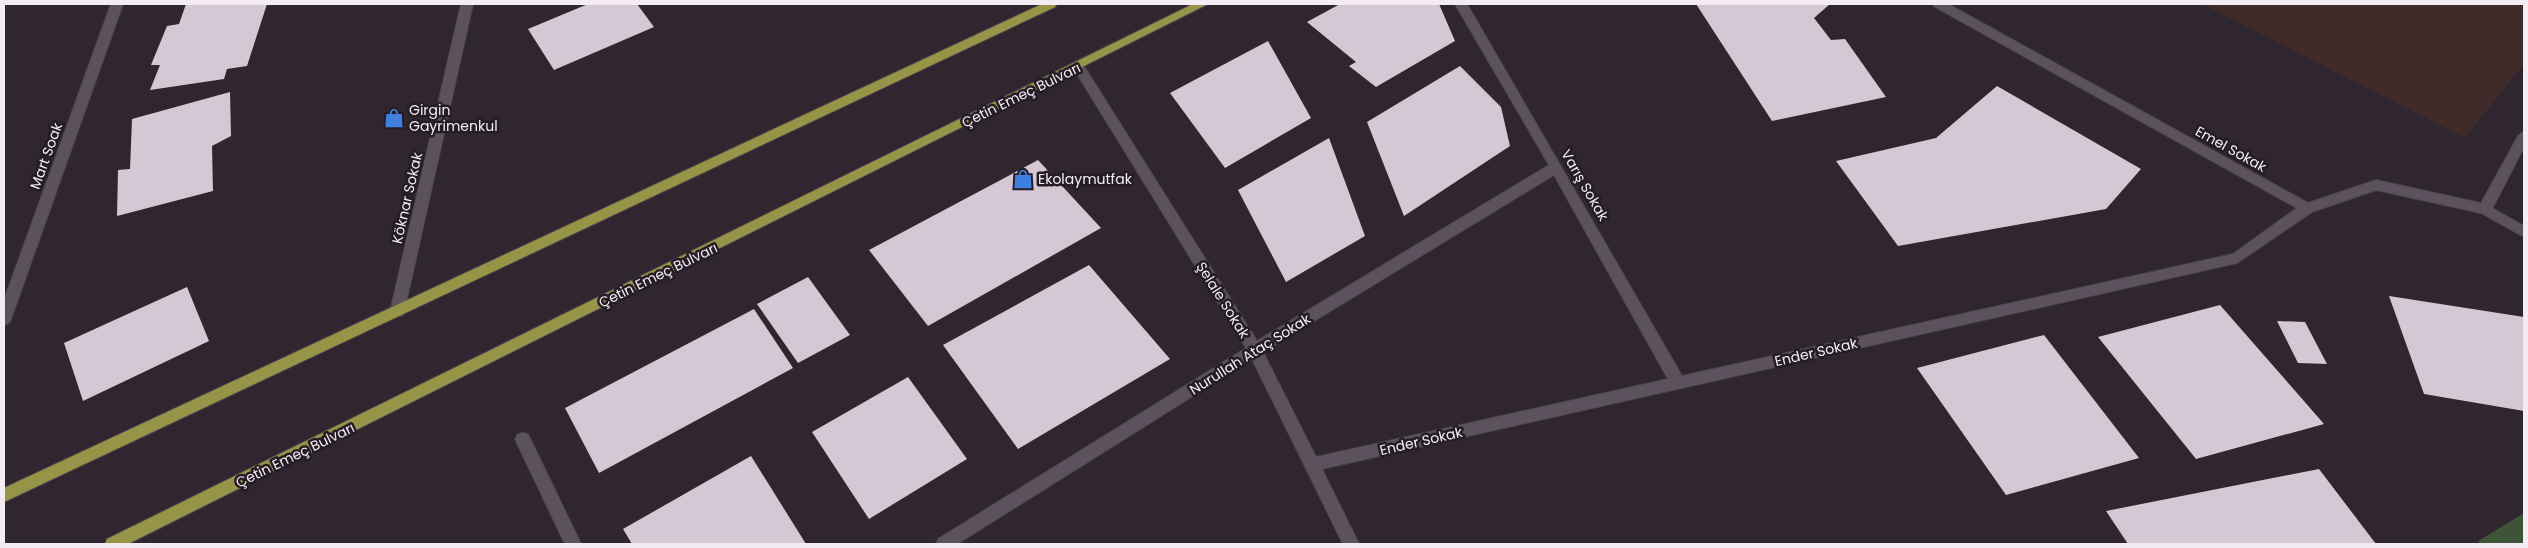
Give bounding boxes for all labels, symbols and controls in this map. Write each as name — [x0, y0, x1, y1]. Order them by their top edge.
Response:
street label: Çetin Emeç Bulvarı — [958, 57, 1084, 133]
place label: Girgin Gayrimenkul — [409, 100, 498, 136]
shop icon: Girgin Gayrimenkul — [383, 107, 405, 129]
street label: Mart Soak — [25, 119, 68, 192]
street label: Emel Sokak — [2192, 121, 2271, 177]
street label: Varış Sokak — [1556, 145, 1614, 225]
street label: Köknar Sokak — [387, 150, 427, 246]
shop icon: Ekolaymutfak — [1012, 168, 1034, 190]
place label: Ekolaymutfak — [1038, 169, 1133, 189]
street label: Çetin Emeç Bulvarı — [595, 237, 721, 313]
street label: Şelale Sokak — [1192, 258, 1255, 343]
street label: Nurullah Ataç Sokak — [1186, 308, 1315, 399]
street label: Ender Sokak — [1773, 333, 1860, 371]
street label: Çetin Emeç Bulvarı — [232, 417, 358, 493]
street label: Ender Sokak — [1378, 422, 1465, 460]

